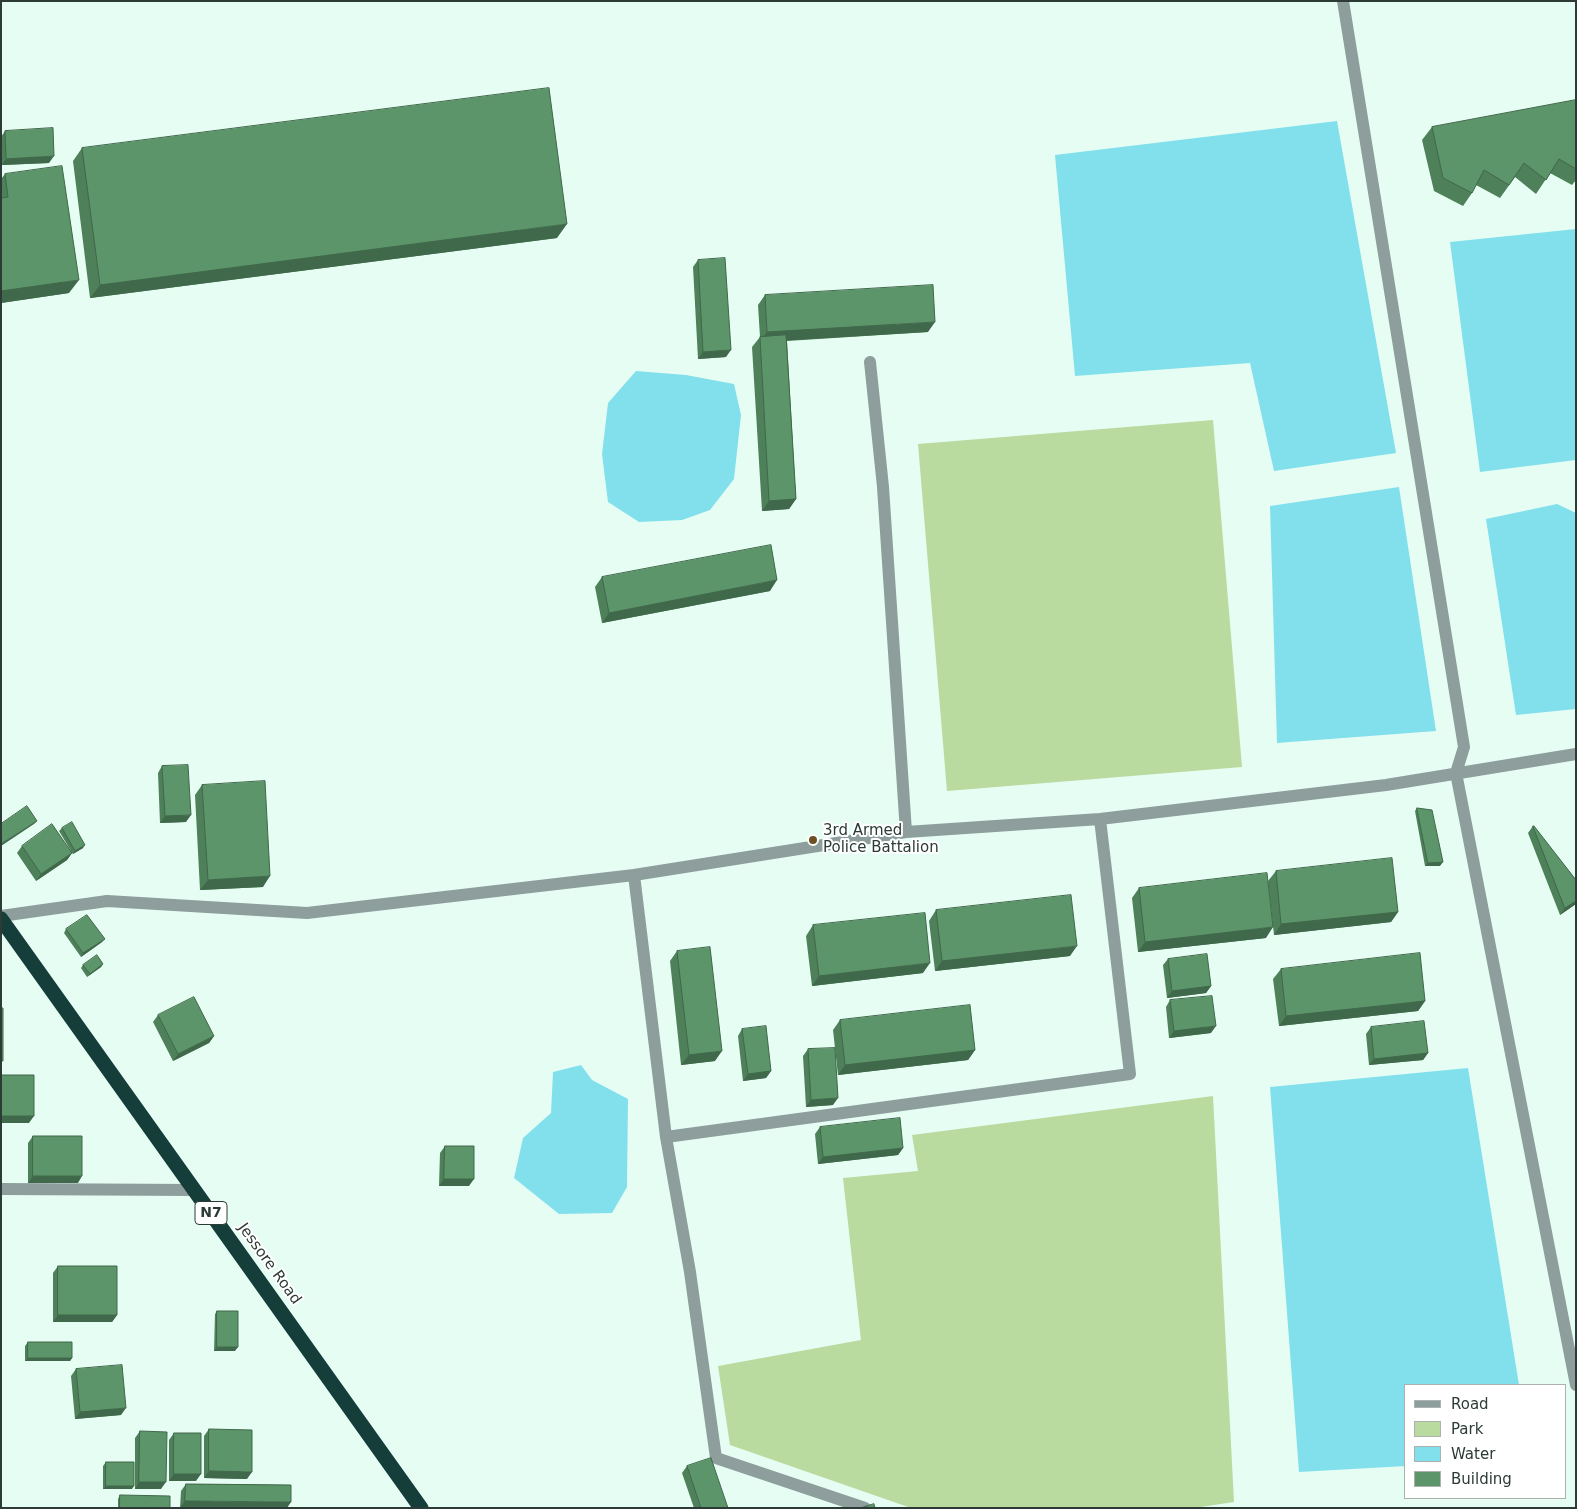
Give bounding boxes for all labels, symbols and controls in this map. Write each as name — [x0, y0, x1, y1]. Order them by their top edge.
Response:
place label: 3rd Armed Police Battalion — [823, 822, 939, 857]
marker: 3rd Armed Police Battalion — [807, 834, 819, 846]
road number: N7 — [195, 1202, 227, 1224]
street label: Jessore Road — [234, 1220, 304, 1308]
legend — [1404, 1384, 1567, 1499]
text: Road — [1451, 1395, 1489, 1413]
text: Park — [1451, 1420, 1483, 1438]
text: Water — [1451, 1445, 1495, 1463]
text: Building — [1451, 1470, 1512, 1488]

